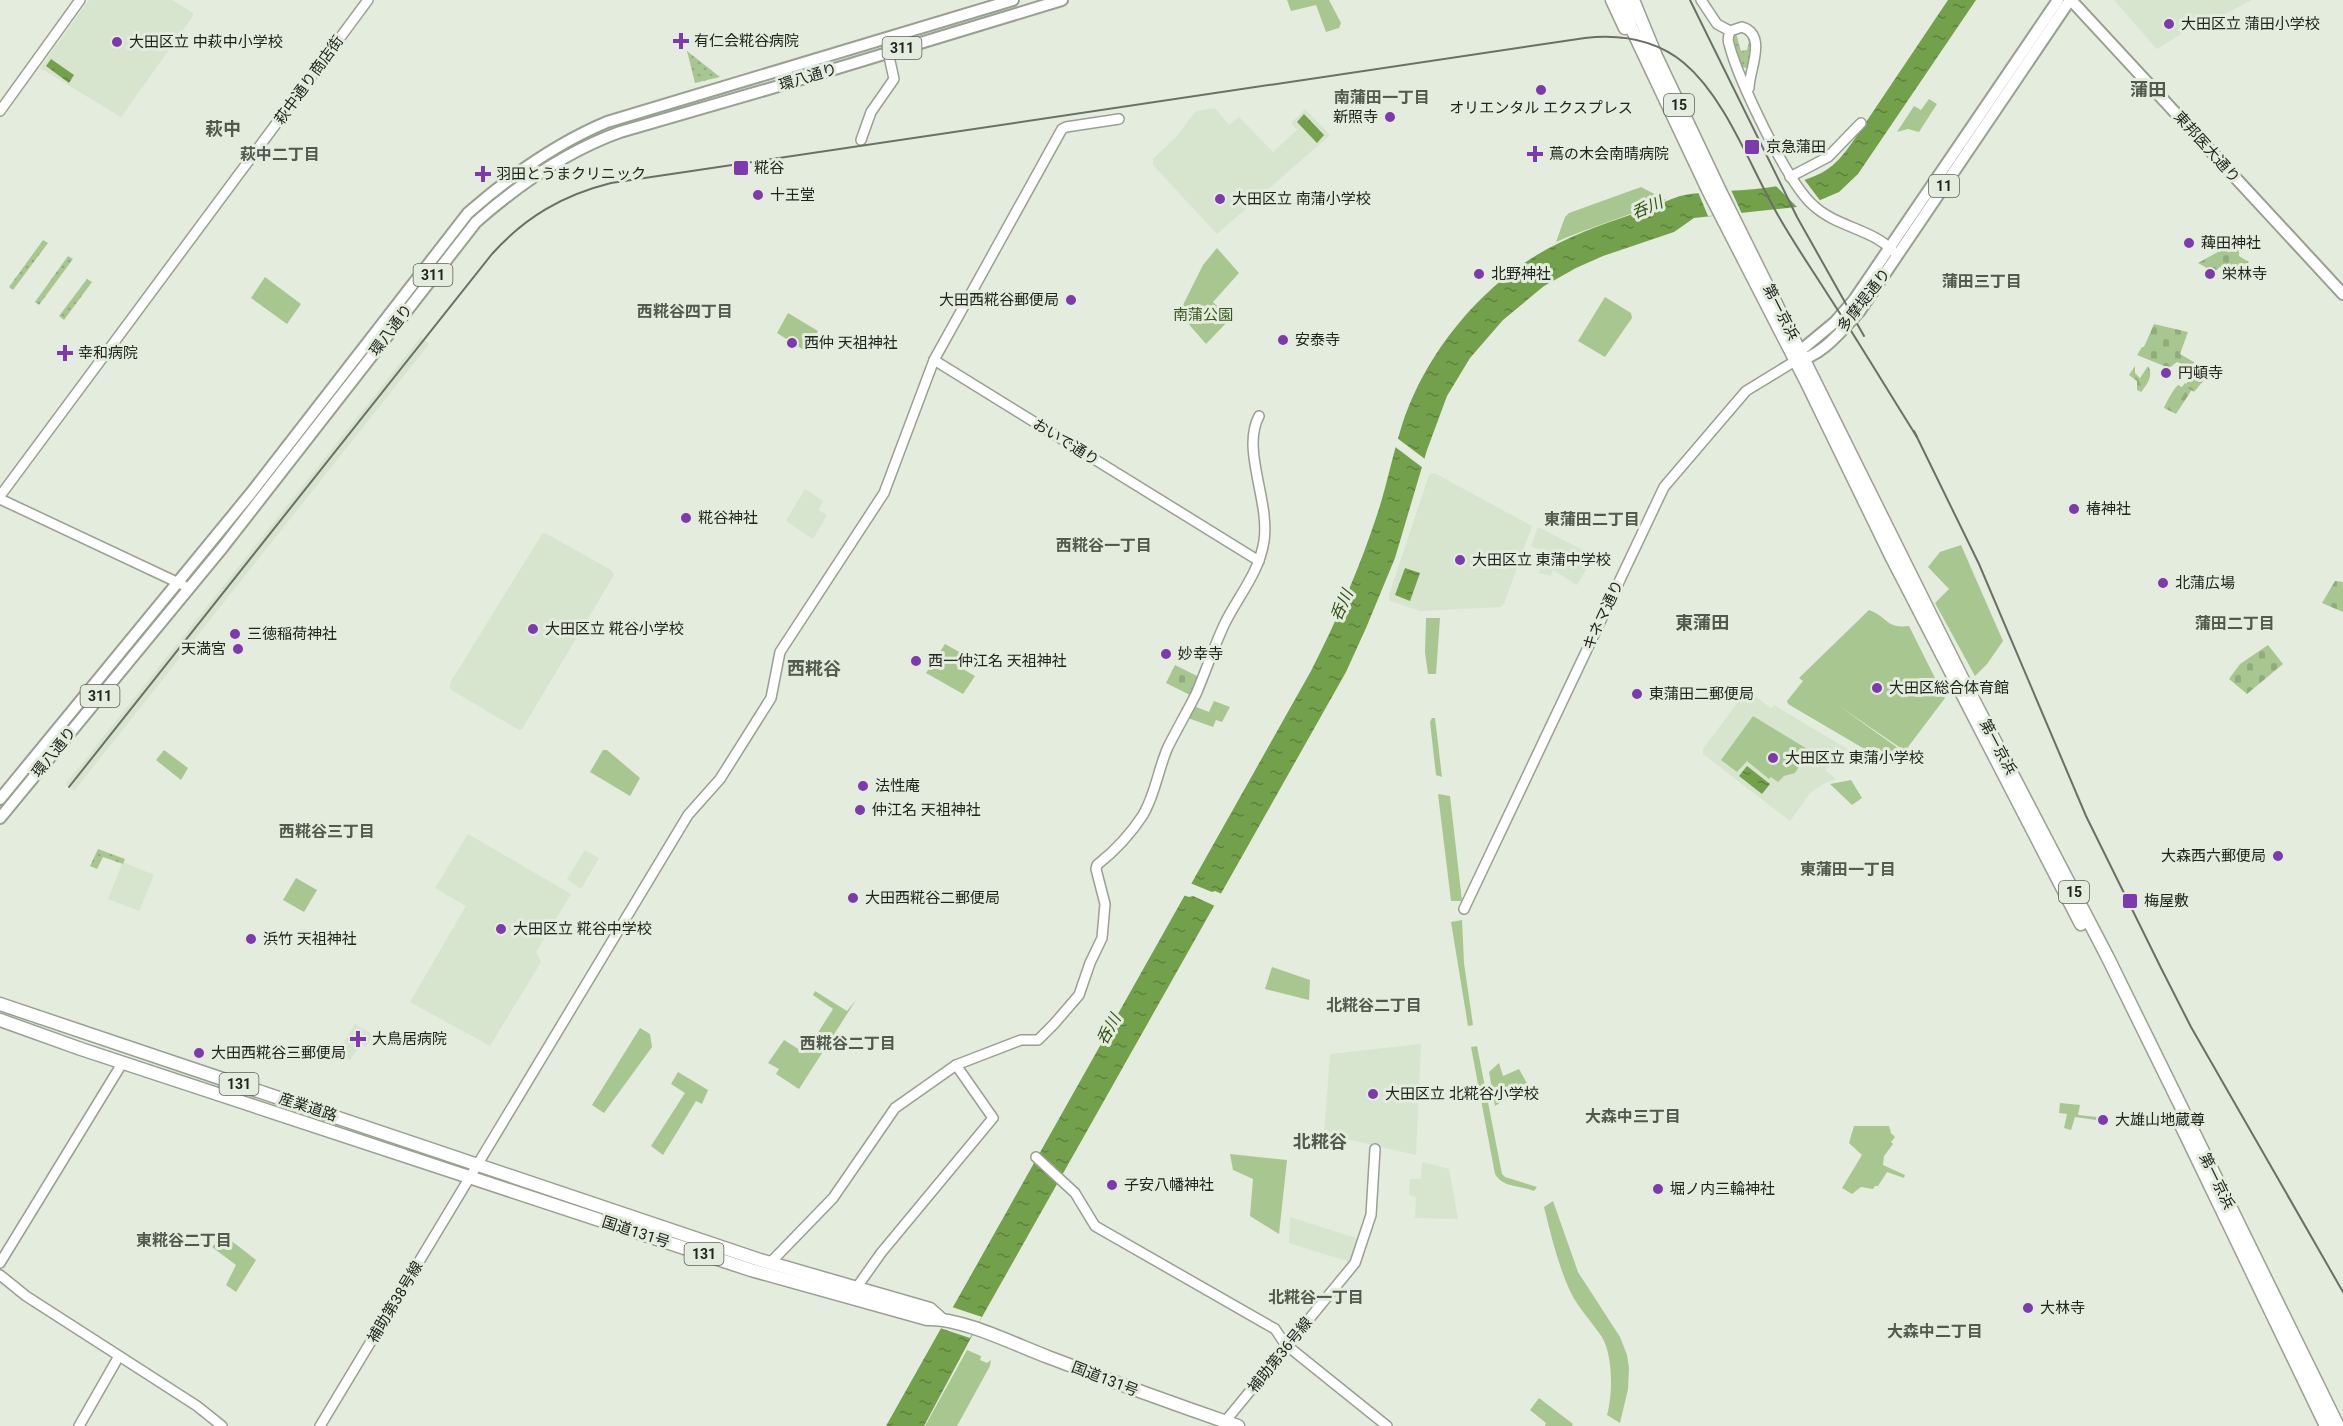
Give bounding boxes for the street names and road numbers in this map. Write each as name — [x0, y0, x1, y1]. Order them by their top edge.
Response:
street label: 萩中通り商店街 — [271, 32, 347, 128]
road number: 311 — [882, 37, 922, 59]
street label: 環八通り — [777, 60, 839, 94]
road number: 15 — [1664, 94, 1694, 116]
street label: 東邦医大通り — [2170, 108, 2244, 186]
road number: 11 — [1929, 175, 1959, 197]
road number: 311 — [414, 264, 452, 286]
street label: 多摩堤通り — [1834, 265, 1894, 335]
street label: 第一京浜 — [1759, 281, 1803, 343]
street label: 環八通り — [366, 301, 416, 359]
street label: おいで通り — [1030, 415, 1102, 469]
street label: キネマ通り — [1579, 577, 1627, 653]
road number: 311 — [80, 685, 120, 707]
street label: 第一京浜 — [1976, 716, 2020, 778]
street label: 環八通り — [28, 723, 80, 781]
road number: 15 — [2059, 881, 2089, 903]
road number: 131 — [220, 1073, 258, 1095]
street label: 産業道路 — [277, 1089, 339, 1125]
street label: 第一京浜 — [2196, 1150, 2238, 1212]
street label: 国道131号 — [600, 1213, 672, 1251]
road number: 131 — [684, 1243, 724, 1265]
street label: 補助第38号線 — [364, 1258, 426, 1346]
street label: 補助第36号線 — [1244, 1314, 1316, 1396]
street label: 国道131号 — [1069, 1358, 1141, 1400]

